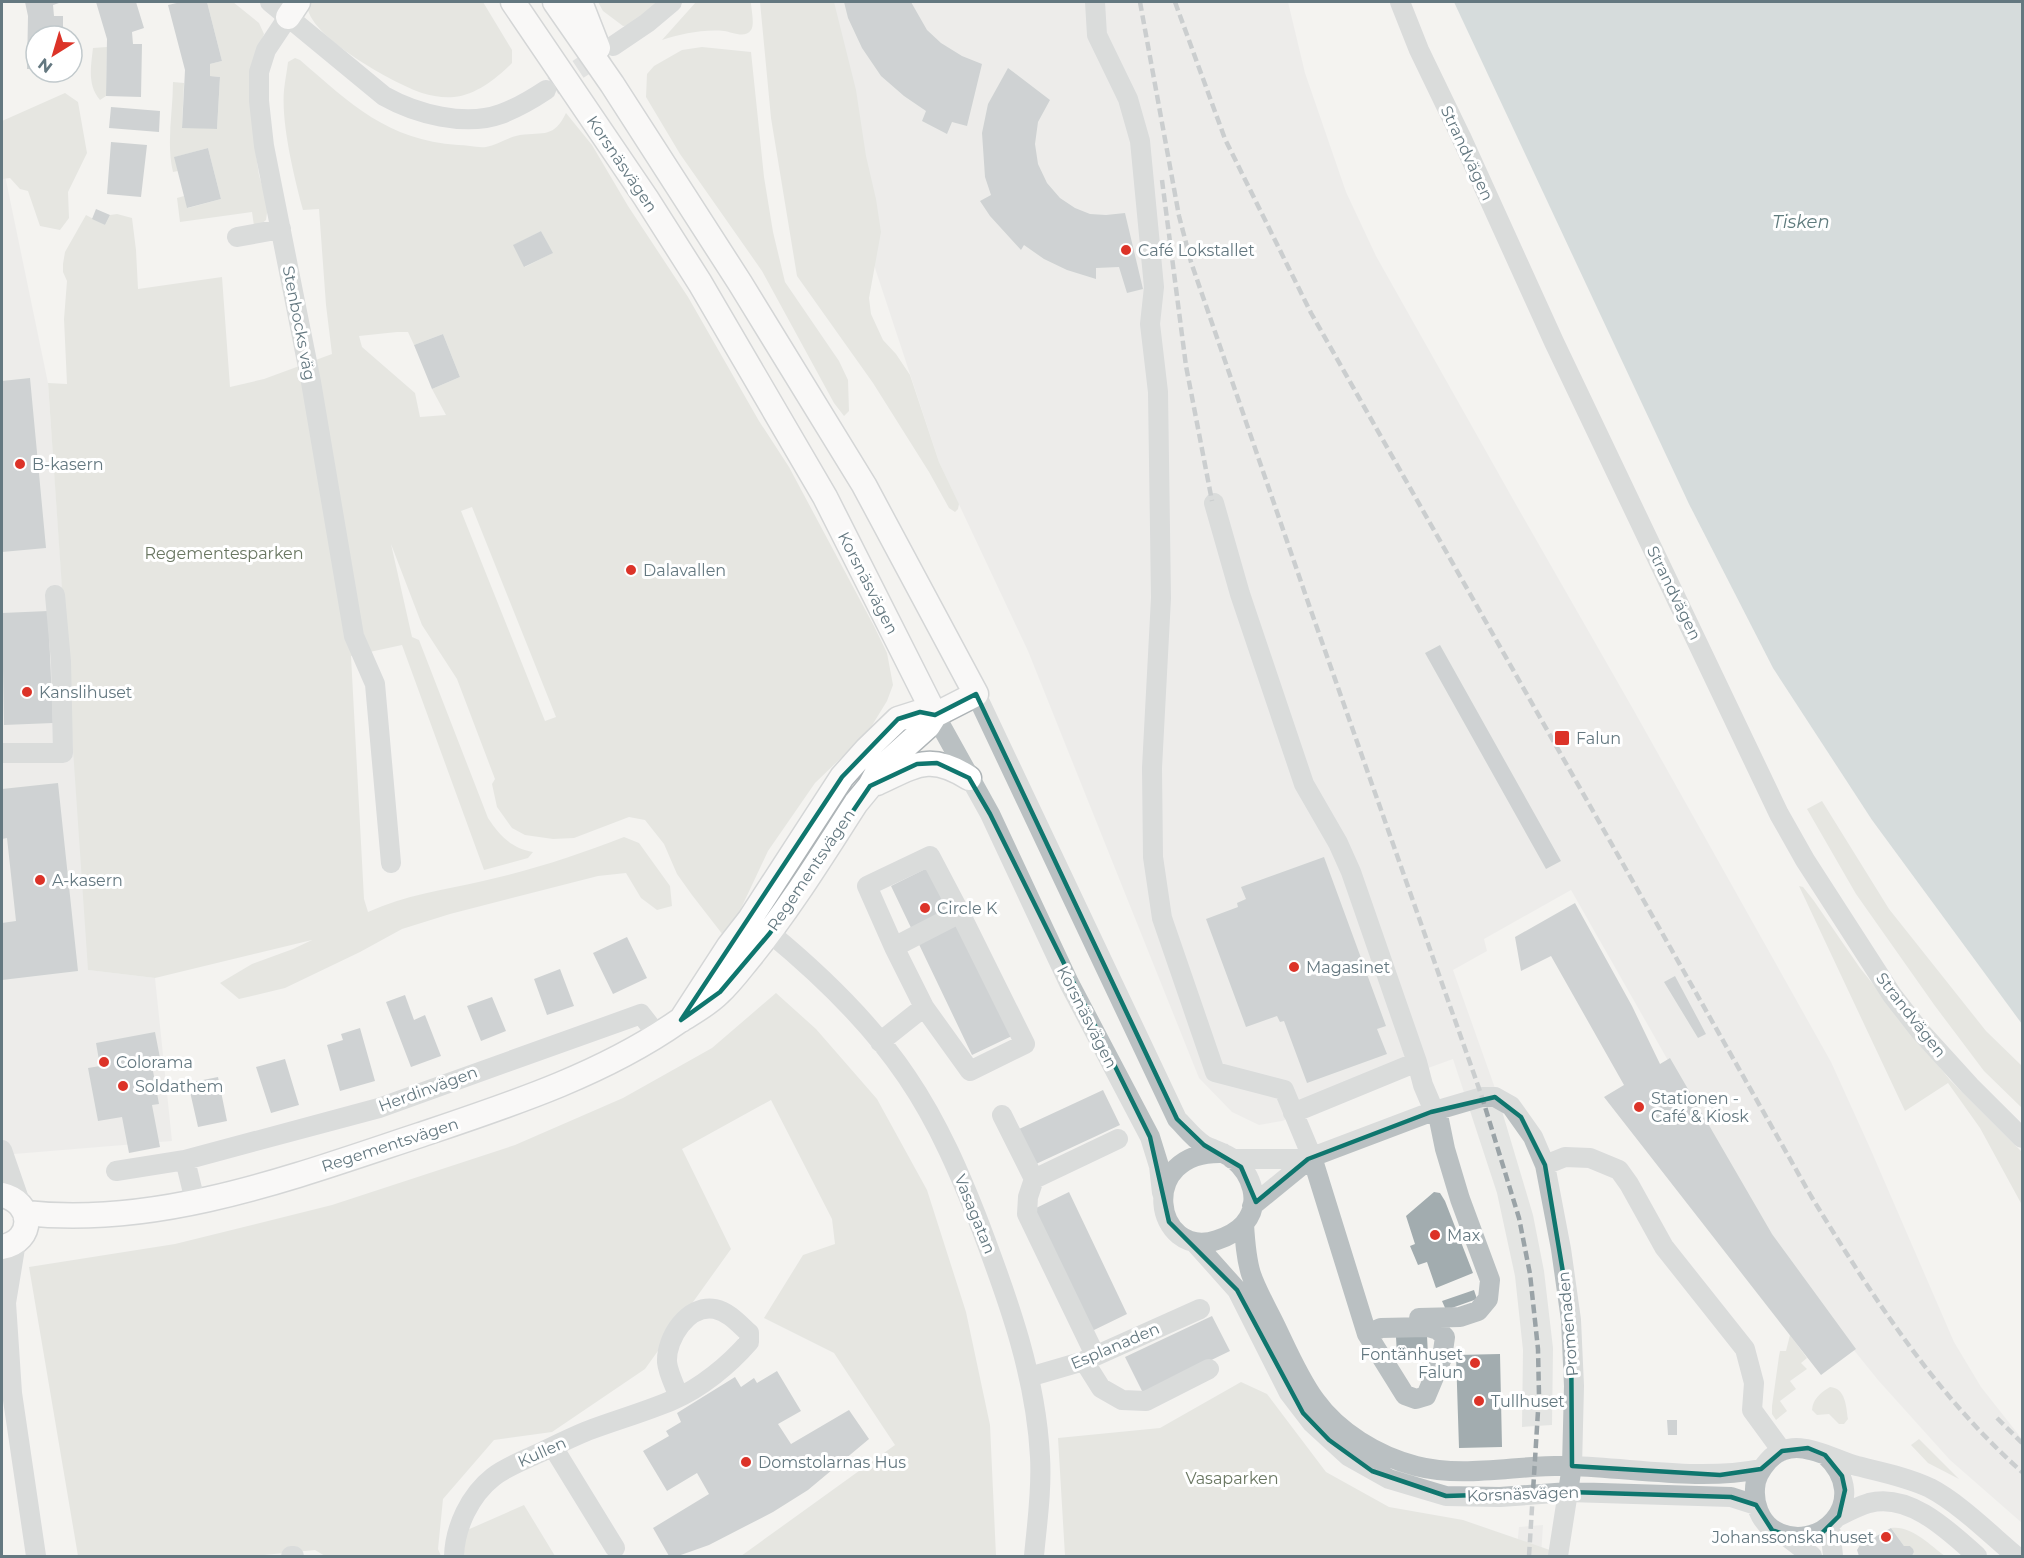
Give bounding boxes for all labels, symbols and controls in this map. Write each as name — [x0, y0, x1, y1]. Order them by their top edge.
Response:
north arrow — [24, 24, 84, 84]
text: N — [34, 54, 56, 77]
street label: Strandvägen — [1437, 103, 1497, 203]
street label: Korsnäsvägen — [583, 112, 661, 216]
water label: Tisken — [1772, 211, 1830, 233]
place label: Café Lokstallet — [1138, 241, 1255, 260]
marker: Café Lokstallet — [1119, 243, 1133, 257]
street label: Stenbocks väg — [279, 264, 319, 382]
place label: B-kasern — [32, 455, 104, 474]
marker: B-kasern — [13, 457, 27, 471]
street label: Korsnäsvägen — [834, 529, 902, 637]
street label: Strandvägen — [1643, 543, 1705, 643]
park label: Regementesparken — [144, 544, 304, 563]
place label: Dalavallen — [643, 561, 726, 580]
marker: Dalavallen — [624, 563, 638, 577]
place label: Kanslihuset — [39, 683, 133, 702]
marker: Kanslihuset — [20, 685, 34, 699]
marker: Falun — [1553, 729, 1571, 747]
place label: Falun — [1576, 729, 1621, 748]
street label: Regementsvägen — [763, 806, 859, 934]
place label: A-kasern — [52, 871, 123, 890]
marker: A-kasern — [33, 873, 47, 887]
place label: Circle K — [937, 899, 998, 918]
marker: Circle K — [918, 901, 932, 915]
place label: Magasinet — [1306, 958, 1391, 977]
marker: Magasinet — [1287, 960, 1301, 974]
street label: Korsnäsvägen — [1053, 963, 1121, 1071]
street label: Strandvägen — [1872, 969, 1950, 1061]
place label: Colorama — [116, 1053, 193, 1072]
marker: Colorama — [97, 1055, 111, 1069]
street label: Herdinvägen — [376, 1062, 480, 1116]
place label: Soldathem — [135, 1077, 223, 1096]
marker: Soldathem — [116, 1079, 130, 1093]
place label: Stationen - Café & Kiosk — [1651, 1089, 1749, 1126]
marker: Stationen - Café & Kiosk — [1632, 1100, 1646, 1114]
street label: Regementsvägen — [319, 1114, 461, 1176]
street label: Vasagatan — [950, 1172, 1000, 1256]
place label: Max — [1447, 1226, 1481, 1245]
marker: Max — [1428, 1228, 1442, 1242]
street label: Promenaden — [1554, 1271, 1582, 1377]
street label: Esplanaden — [1068, 1319, 1162, 1373]
place label: Fontänhuset Falun — [1360, 1345, 1463, 1382]
marker: Fontänhuset Falun — [1468, 1356, 1482, 1370]
place label: Tullhuset — [1491, 1392, 1565, 1411]
marker: Tullhuset — [1472, 1394, 1486, 1408]
street label: Kullen — [515, 1433, 569, 1471]
place label: Domstolarnas Hus — [758, 1453, 906, 1472]
marker: Domstolarnas Hus — [739, 1455, 753, 1469]
park label: Vasaparken — [1185, 1469, 1279, 1488]
street label: Korsnäsvägen — [1467, 1483, 1579, 1505]
place label: Johanssonska huset — [1711, 1528, 1875, 1547]
marker: Johanssonska huset — [1879, 1530, 1893, 1544]

